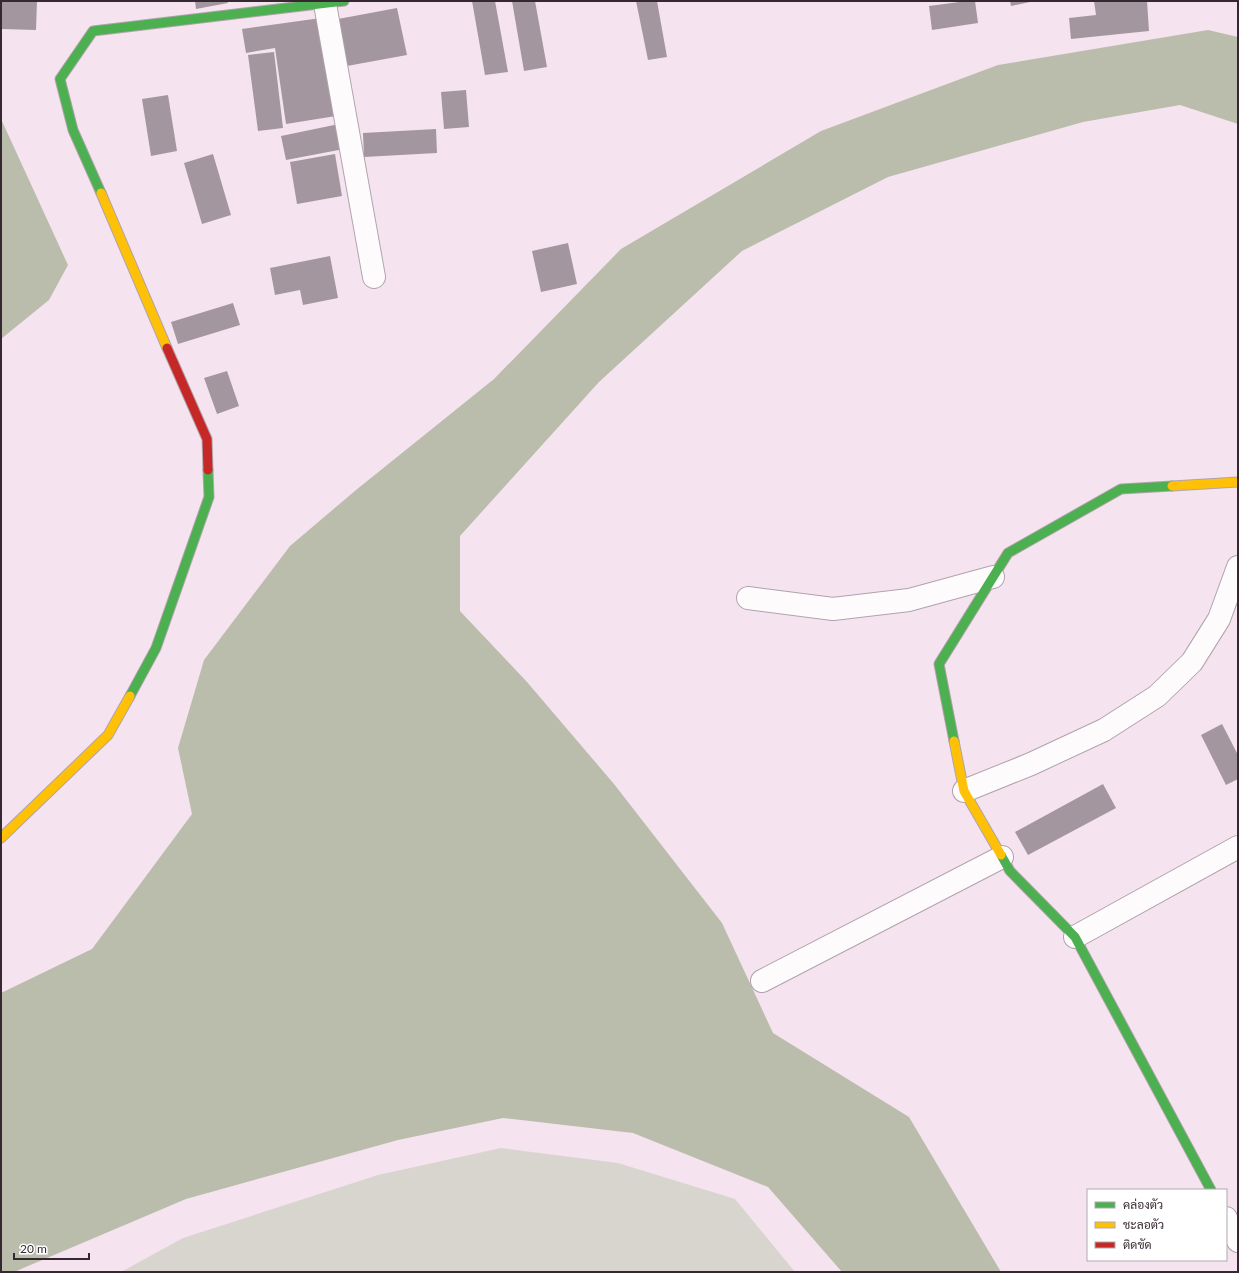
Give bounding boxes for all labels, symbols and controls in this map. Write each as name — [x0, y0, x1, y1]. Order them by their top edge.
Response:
legend — [1087, 1189, 1227, 1261]
text: คล่องตัว — [1123, 1197, 1163, 1212]
text: ชะลอตัว — [1123, 1217, 1164, 1232]
scale bar — [14, 1235, 89, 1261]
text: ติดขัด — [1123, 1237, 1152, 1252]
text: 20 m — [20, 1241, 47, 1256]

